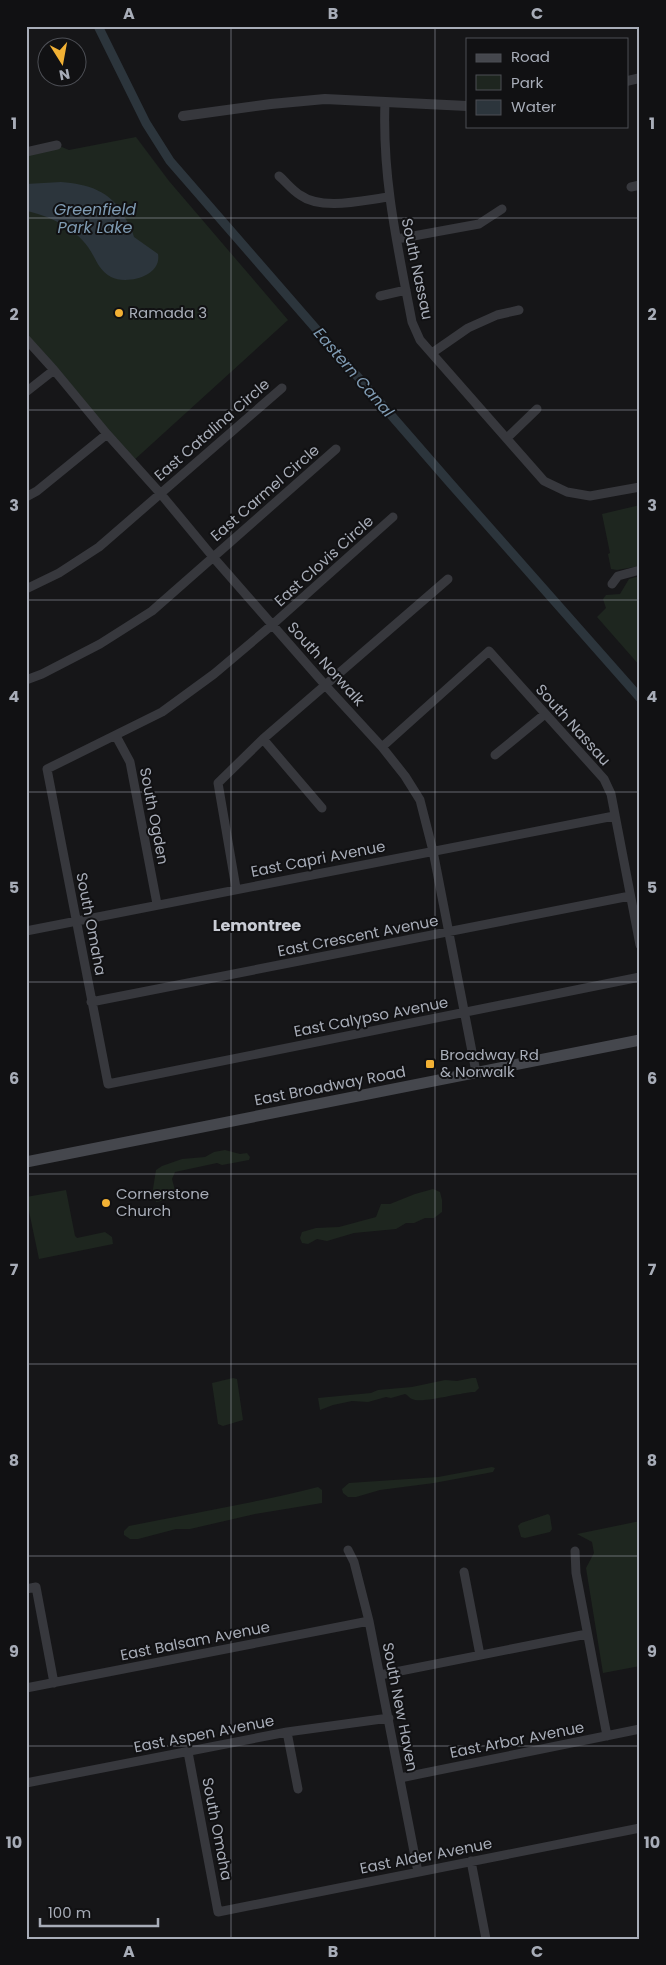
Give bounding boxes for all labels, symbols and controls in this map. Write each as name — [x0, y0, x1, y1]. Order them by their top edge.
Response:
text: A — [123, 2, 135, 25]
text: B — [328, 2, 338, 25]
text: C — [531, 2, 543, 25]
north arrow — [38, 38, 88, 88]
legend — [466, 38, 628, 128]
text: Road — [511, 46, 550, 67]
text: N — [57, 64, 72, 86]
text: Park — [511, 72, 543, 93]
text: Water — [511, 96, 557, 117]
text: 1 — [11, 112, 17, 135]
text: 1 — [649, 112, 655, 135]
water label: Greenfield Park Lake — [54, 198, 136, 239]
street label: South Nassau — [396, 216, 438, 322]
place label: Ramada 3 — [129, 302, 207, 323]
text: 2 — [9, 303, 19, 326]
text: 2 — [647, 303, 657, 326]
marker: Ramada 3 — [113, 307, 125, 319]
water label: Eastern Canal — [308, 322, 399, 422]
street label: East Catalina Circle — [149, 374, 274, 486]
street label: East Carmel Circle — [206, 439, 324, 546]
text: 3 — [9, 494, 19, 517]
text: 3 — [647, 494, 657, 517]
street label: East Clovis Circle — [269, 510, 378, 611]
street label: South Norwalk — [283, 617, 370, 711]
street label: South Nassau — [531, 679, 616, 770]
text: 4 — [9, 685, 20, 708]
text: 4 — [647, 685, 658, 708]
street label: South Ogden — [135, 766, 174, 866]
street label: East Capri Avenue — [249, 835, 387, 882]
street label: South Omaha — [71, 871, 112, 977]
text: 5 — [9, 876, 19, 899]
text: 5 — [647, 876, 657, 899]
street label: East Crescent Avenue — [276, 910, 440, 961]
district label: Lemontree — [213, 914, 301, 937]
street label: East Calypso Avenue — [292, 991, 450, 1042]
place label: Broadway Rd & Norwalk — [440, 1044, 539, 1082]
marker: Broadway Rd & Norwalk — [424, 1058, 436, 1070]
street label: East Broadway Road — [252, 1061, 407, 1110]
text: 6 — [9, 1067, 19, 1090]
text: 6 — [647, 1067, 657, 1090]
place label: Cornerstone Church — [116, 1183, 209, 1221]
marker: Cornerstone Church — [100, 1197, 112, 1209]
text: 7 — [10, 1258, 19, 1281]
text: 7 — [648, 1258, 657, 1281]
text: 8 — [9, 1449, 19, 1472]
text: 8 — [647, 1449, 657, 1472]
street label: East Balsam Avenue — [118, 1616, 271, 1665]
text: 9 — [9, 1640, 19, 1663]
text: 9 — [647, 1640, 657, 1663]
street label: South New Haven — [378, 1641, 423, 1773]
street label: East Aspen Avenue — [132, 1710, 276, 1757]
street label: East Arbor Avenue — [448, 1716, 586, 1763]
street label: South Omaha — [197, 1776, 238, 1882]
text: 10 — [6, 1831, 22, 1854]
text: 10 — [644, 1831, 660, 1854]
street label: East Alder Avenue — [358, 1832, 494, 1879]
scale bar — [40, 1895, 158, 1927]
text: 100 m — [48, 1902, 91, 1923]
text: A — [123, 1940, 135, 1963]
text: B — [328, 1940, 338, 1963]
text: C — [531, 1940, 543, 1963]

